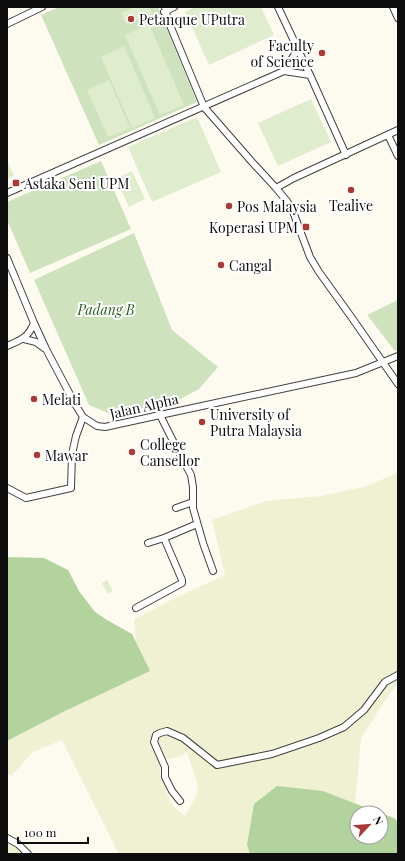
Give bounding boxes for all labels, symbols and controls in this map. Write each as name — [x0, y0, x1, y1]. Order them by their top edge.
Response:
place label: Petanque UPutra — [139, 10, 245, 29]
marker: Petanque UPutra — [126, 14, 136, 24]
place label: Faculty of Science — [250, 36, 314, 71]
marker: Faculty of Science — [317, 48, 327, 58]
place label: Astaka Seni UPM — [23, 174, 129, 193]
marker: Astaka Seni UPM — [11, 178, 21, 188]
marker: Tealive — [346, 185, 356, 195]
place label: Tealive — [329, 196, 373, 215]
place label: Pos Malaysia — [237, 197, 317, 216]
marker: Pos Malaysia — [224, 201, 234, 211]
place label: Koperasi UPM — [209, 218, 298, 237]
marker: Koperasi UPM — [301, 222, 311, 232]
place label: Cangal — [229, 256, 272, 275]
marker: Cangal — [216, 260, 226, 270]
park label: Padang B — [76, 300, 135, 319]
street label: Jalan Alpha — [107, 389, 180, 423]
place label: Melati — [42, 390, 81, 409]
marker: Melati — [29, 394, 39, 404]
place label: University of Putra Malaysia — [210, 405, 302, 440]
marker: University of Putra Malaysia — [197, 417, 207, 427]
place label: College Cansellor — [140, 435, 201, 470]
place label: Mawar — [45, 446, 89, 465]
marker: College Cansellor — [127, 447, 137, 457]
marker: Mawar — [32, 450, 42, 460]
north arrow — [349, 805, 389, 845]
text: N — [370, 814, 387, 827]
scale bar — [18, 819, 88, 845]
text: 100 m — [24, 824, 57, 840]

